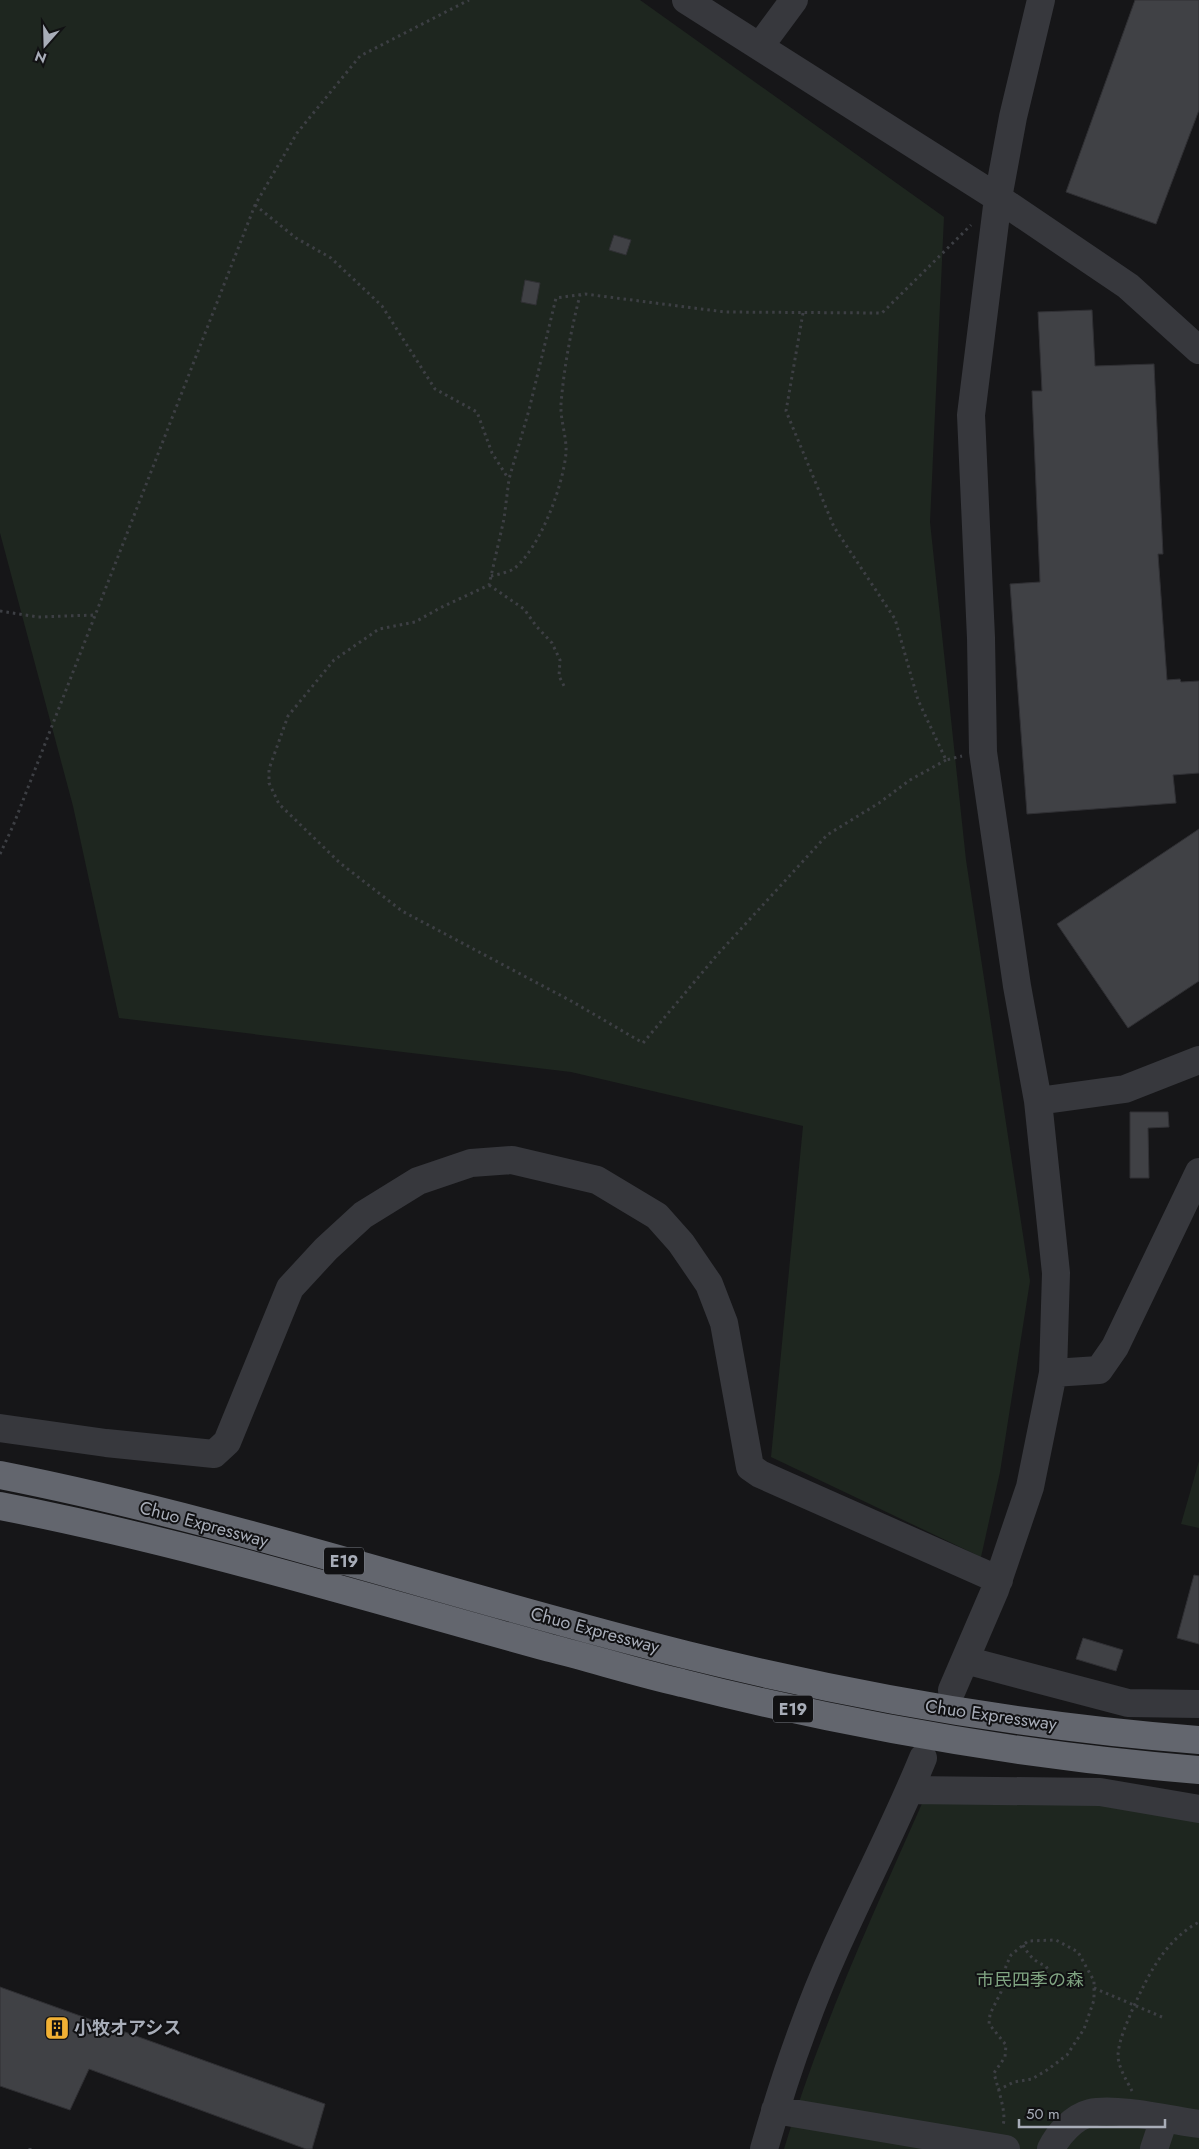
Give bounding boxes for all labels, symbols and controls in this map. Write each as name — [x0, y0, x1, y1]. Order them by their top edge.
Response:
north arrow — [20, 20, 70, 70]
text: N — [32, 46, 49, 69]
street label: Chuo Expressway — [137, 1494, 271, 1554]
road number: E19 — [324, 1548, 364, 1574]
street label: Chuo Expressway — [528, 1600, 662, 1660]
street label: Chuo Expressway — [924, 1693, 1058, 1737]
road number: E19 — [773, 1696, 813, 1722]
park label: 市民四季の森 — [976, 1967, 1084, 1993]
building icon: 小牧オアシス — [44, 2015, 70, 2041]
place label: 小牧オアシス — [74, 2015, 181, 2041]
scale bar — [1019, 2096, 1165, 2128]
text: 50 m — [1026, 2103, 1060, 2125]

